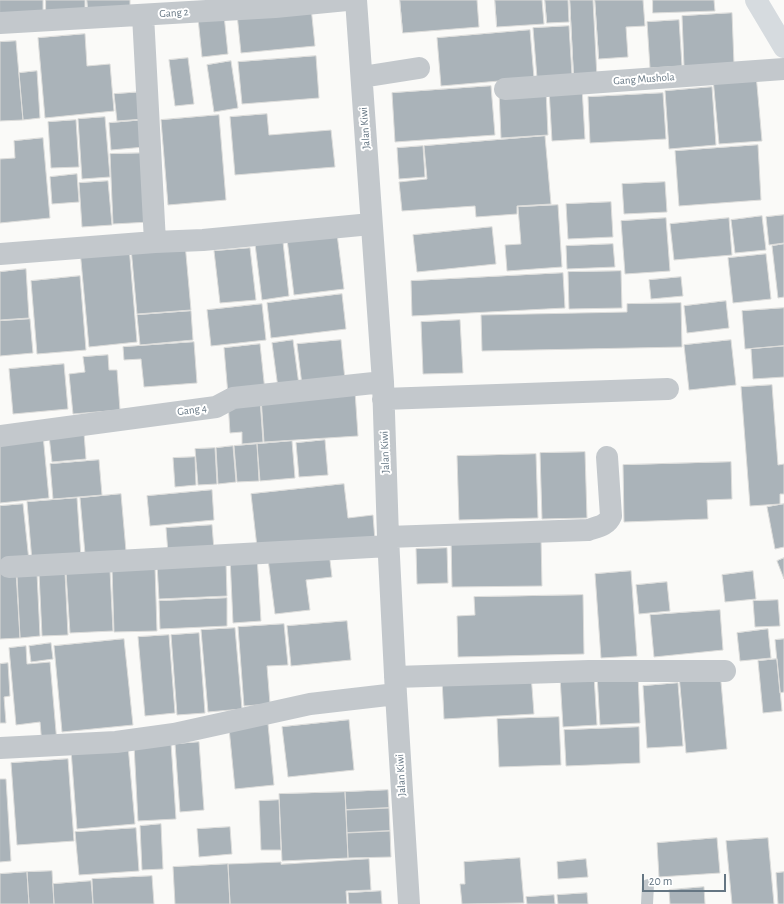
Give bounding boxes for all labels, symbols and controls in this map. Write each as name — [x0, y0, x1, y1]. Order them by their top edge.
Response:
street label: Gang 2 — [159, 5, 189, 21]
street label: Gang Mushola — [613, 70, 675, 88]
street label: Jalan Kiwi — [357, 106, 373, 150]
street label: Gang 4 — [176, 401, 208, 419]
street label: Jalan Kiwi — [378, 431, 392, 473]
street label: Jalan Kiwi — [393, 754, 409, 796]
scale bar — [644, 866, 728, 892]
text: 20 m — [649, 875, 672, 887]

